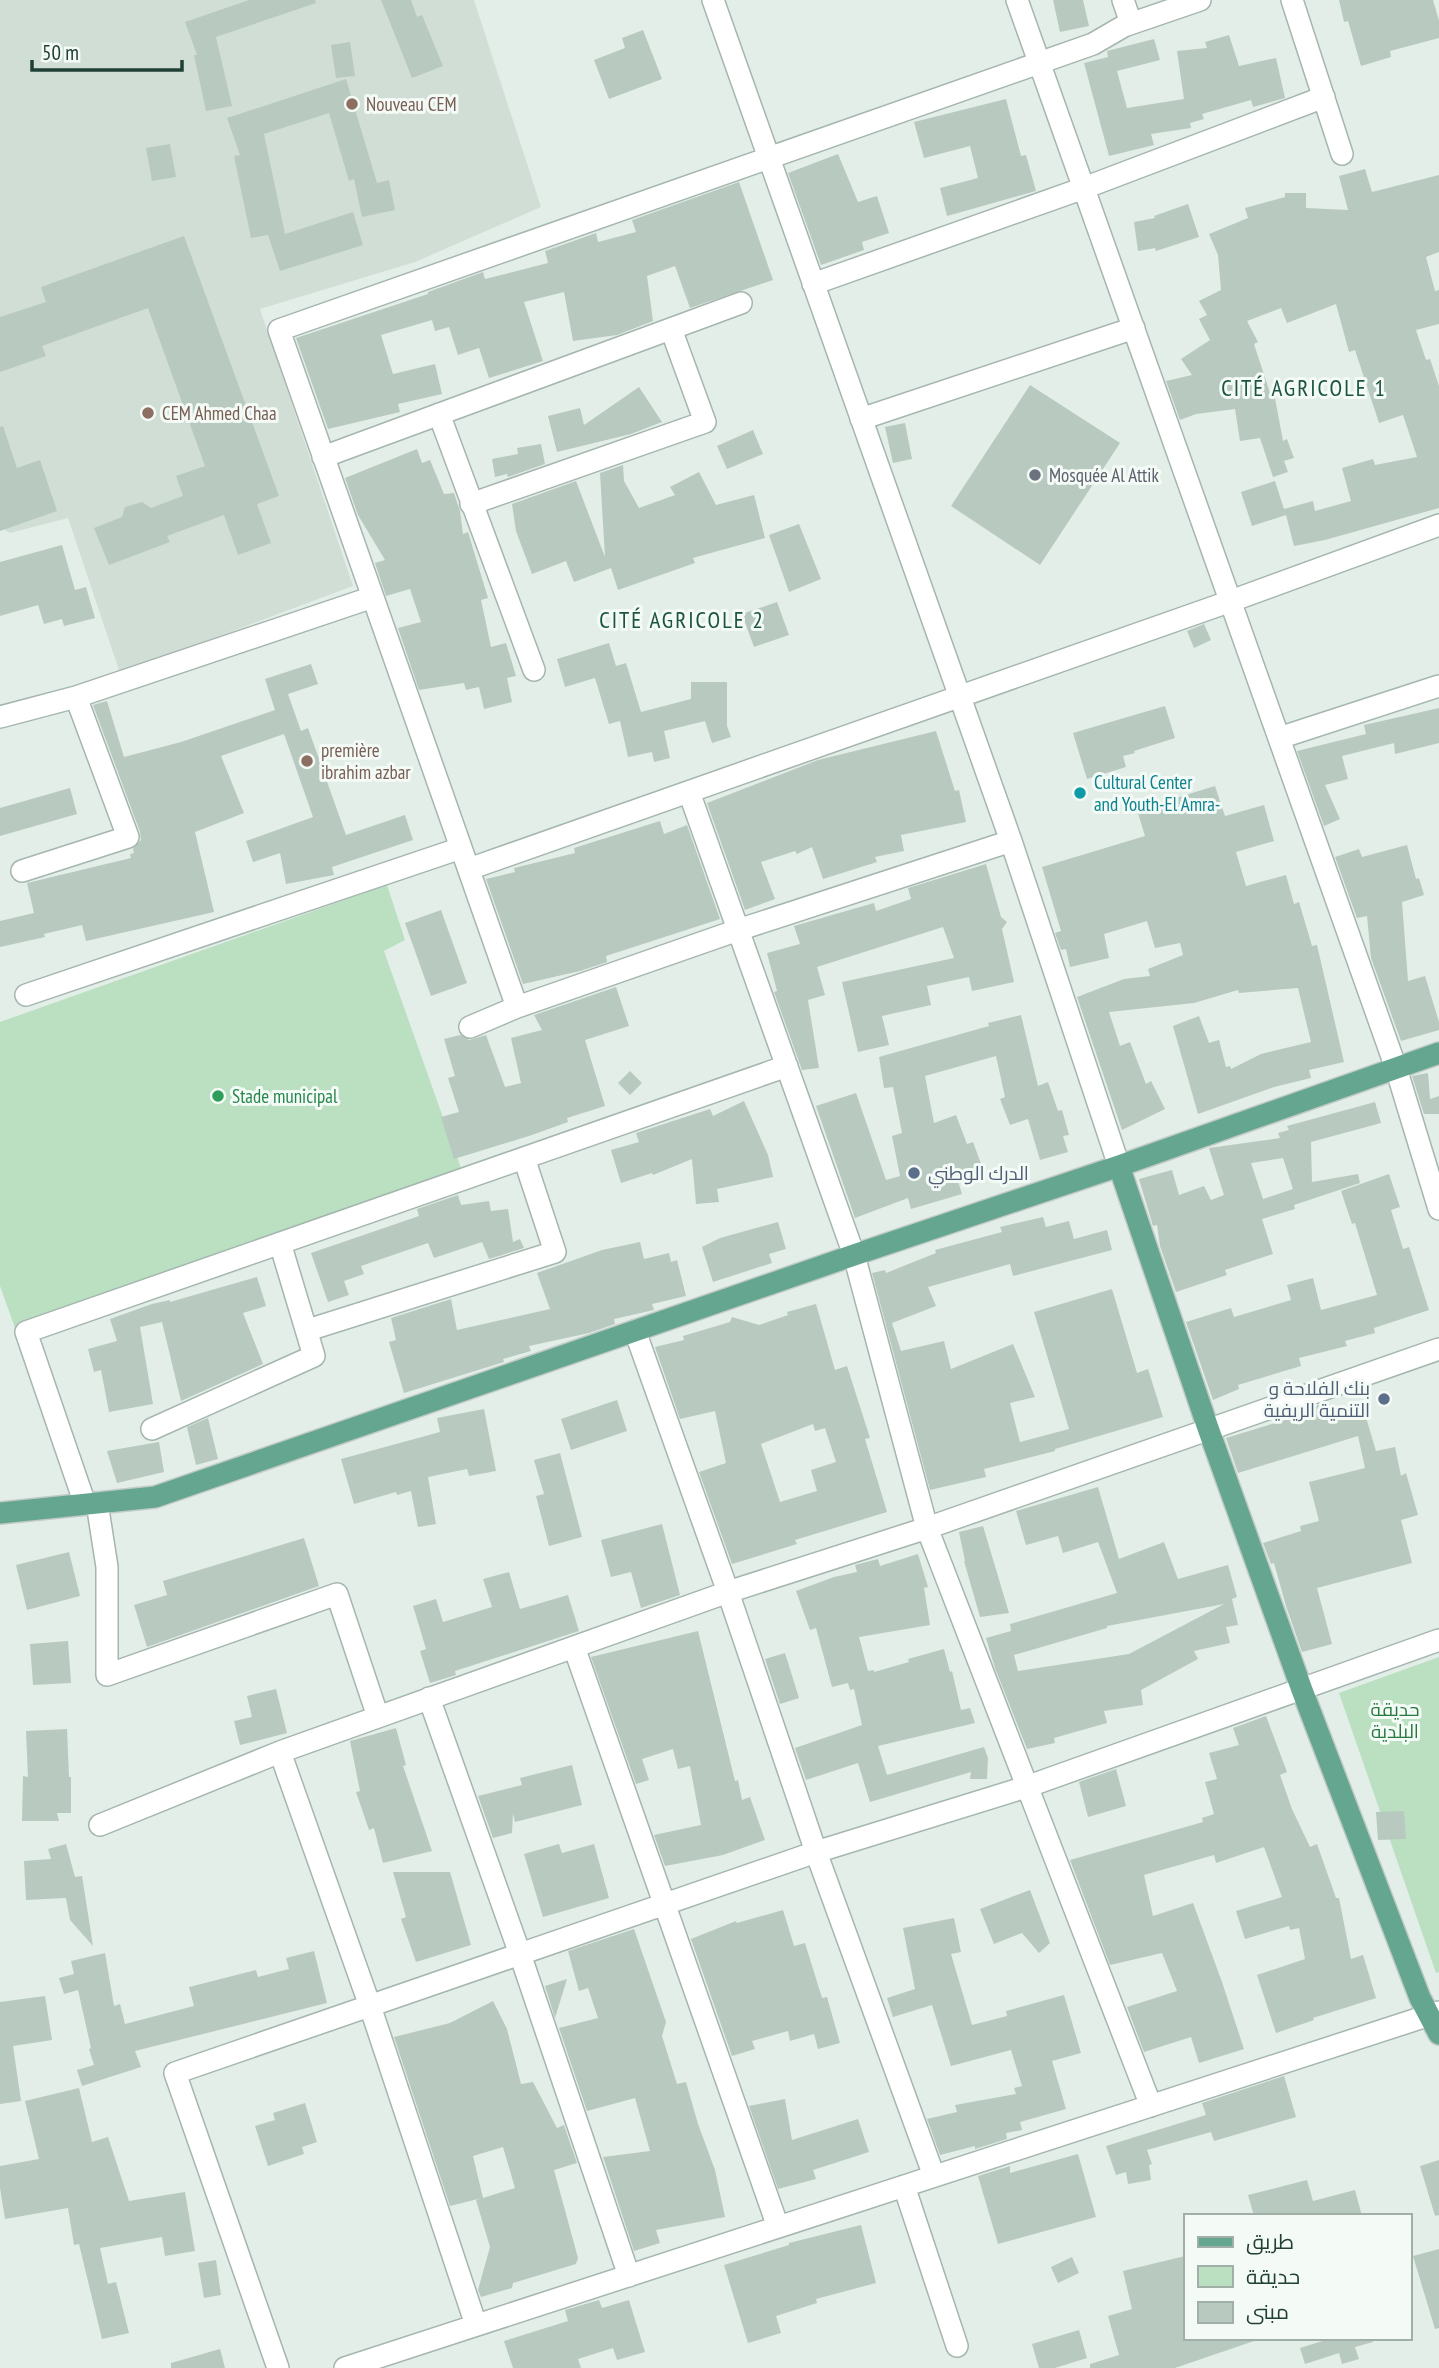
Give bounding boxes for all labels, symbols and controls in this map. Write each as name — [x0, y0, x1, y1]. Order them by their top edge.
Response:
scale bar — [32, 28, 182, 72]
text: 50 m — [42, 39, 79, 66]
place label: Nouveau CEM — [366, 92, 457, 116]
marker: Nouveau CEM — [344, 96, 360, 112]
district label: CITÉ AGRICOLE 1 — [1221, 373, 1387, 402]
place label: CEM Ahmed Chaa — [162, 401, 277, 425]
marker: CEM Ahmed Chaa — [140, 405, 156, 421]
place label: Mosquée Al Attik — [1049, 463, 1159, 487]
marker: Mosquée Al Attik — [1027, 467, 1043, 483]
district label: CITÉ AGRICOLE 2 — [599, 605, 765, 634]
place label: première ibrahim azbar — [321, 738, 411, 784]
marker: première ibrahim azbar — [299, 753, 315, 769]
place label: Cultural Center and Youth-El Amra- — [1094, 770, 1220, 816]
marker: Cultural Center and Youth-El Amra- — [1072, 785, 1088, 801]
place label: Stade municipal — [232, 1084, 338, 1108]
marker: Stade municipal — [210, 1088, 226, 1104]
place label: الدرك الوطني — [928, 1161, 1029, 1188]
marker: الدرك الوطني — [906, 1165, 922, 1181]
place label: بنك الفلاحة و التنمية الريفية — [1264, 1376, 1370, 1422]
marker: بنك الفلاحة و التنمية الريفية — [1376, 1391, 1392, 1407]
park label: حديقة البلدية — [1371, 1697, 1419, 1743]
legend — [1184, 2214, 1411, 2340]
text: طريق — [1246, 2228, 1294, 2255]
text: حديقة — [1246, 2263, 1300, 2290]
text: مبنى — [1246, 2298, 1289, 2325]

